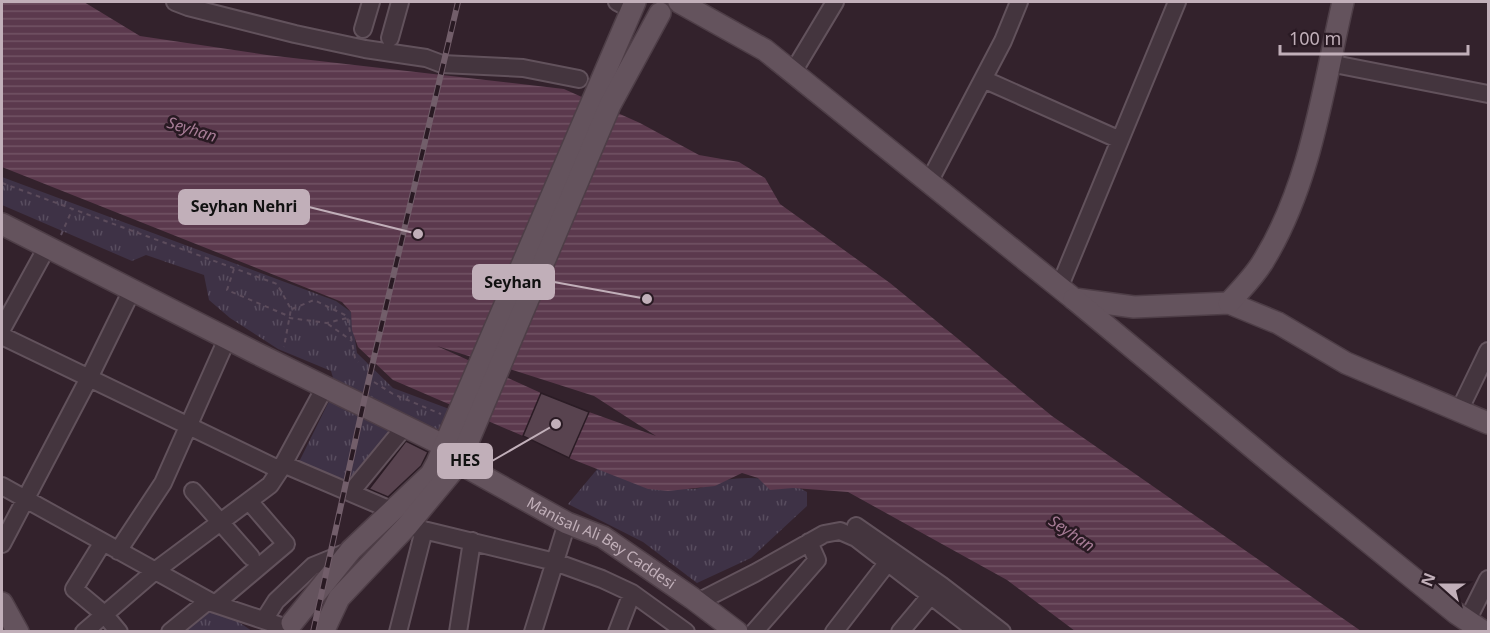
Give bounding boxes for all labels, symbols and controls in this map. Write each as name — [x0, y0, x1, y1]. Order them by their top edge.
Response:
scale bar — [1280, 18, 1468, 56]
text: 100 m — [1289, 26, 1341, 50]
water label: Seyhan — [164, 111, 220, 147]
callout: Seyhan Nehri — [179, 190, 309, 224]
text: Seyhan Nehri — [191, 195, 297, 217]
callout: Seyhan — [473, 265, 554, 299]
text: Seyhan — [484, 271, 542, 293]
callout: HES — [438, 444, 492, 478]
text: HES — [450, 449, 480, 471]
street label: Manisalı Ali Bey Caddesi — [524, 492, 680, 593]
water label: Seyhan — [1045, 510, 1099, 556]
north arrow — [1412, 555, 1472, 615]
text: N — [1415, 570, 1441, 590]

